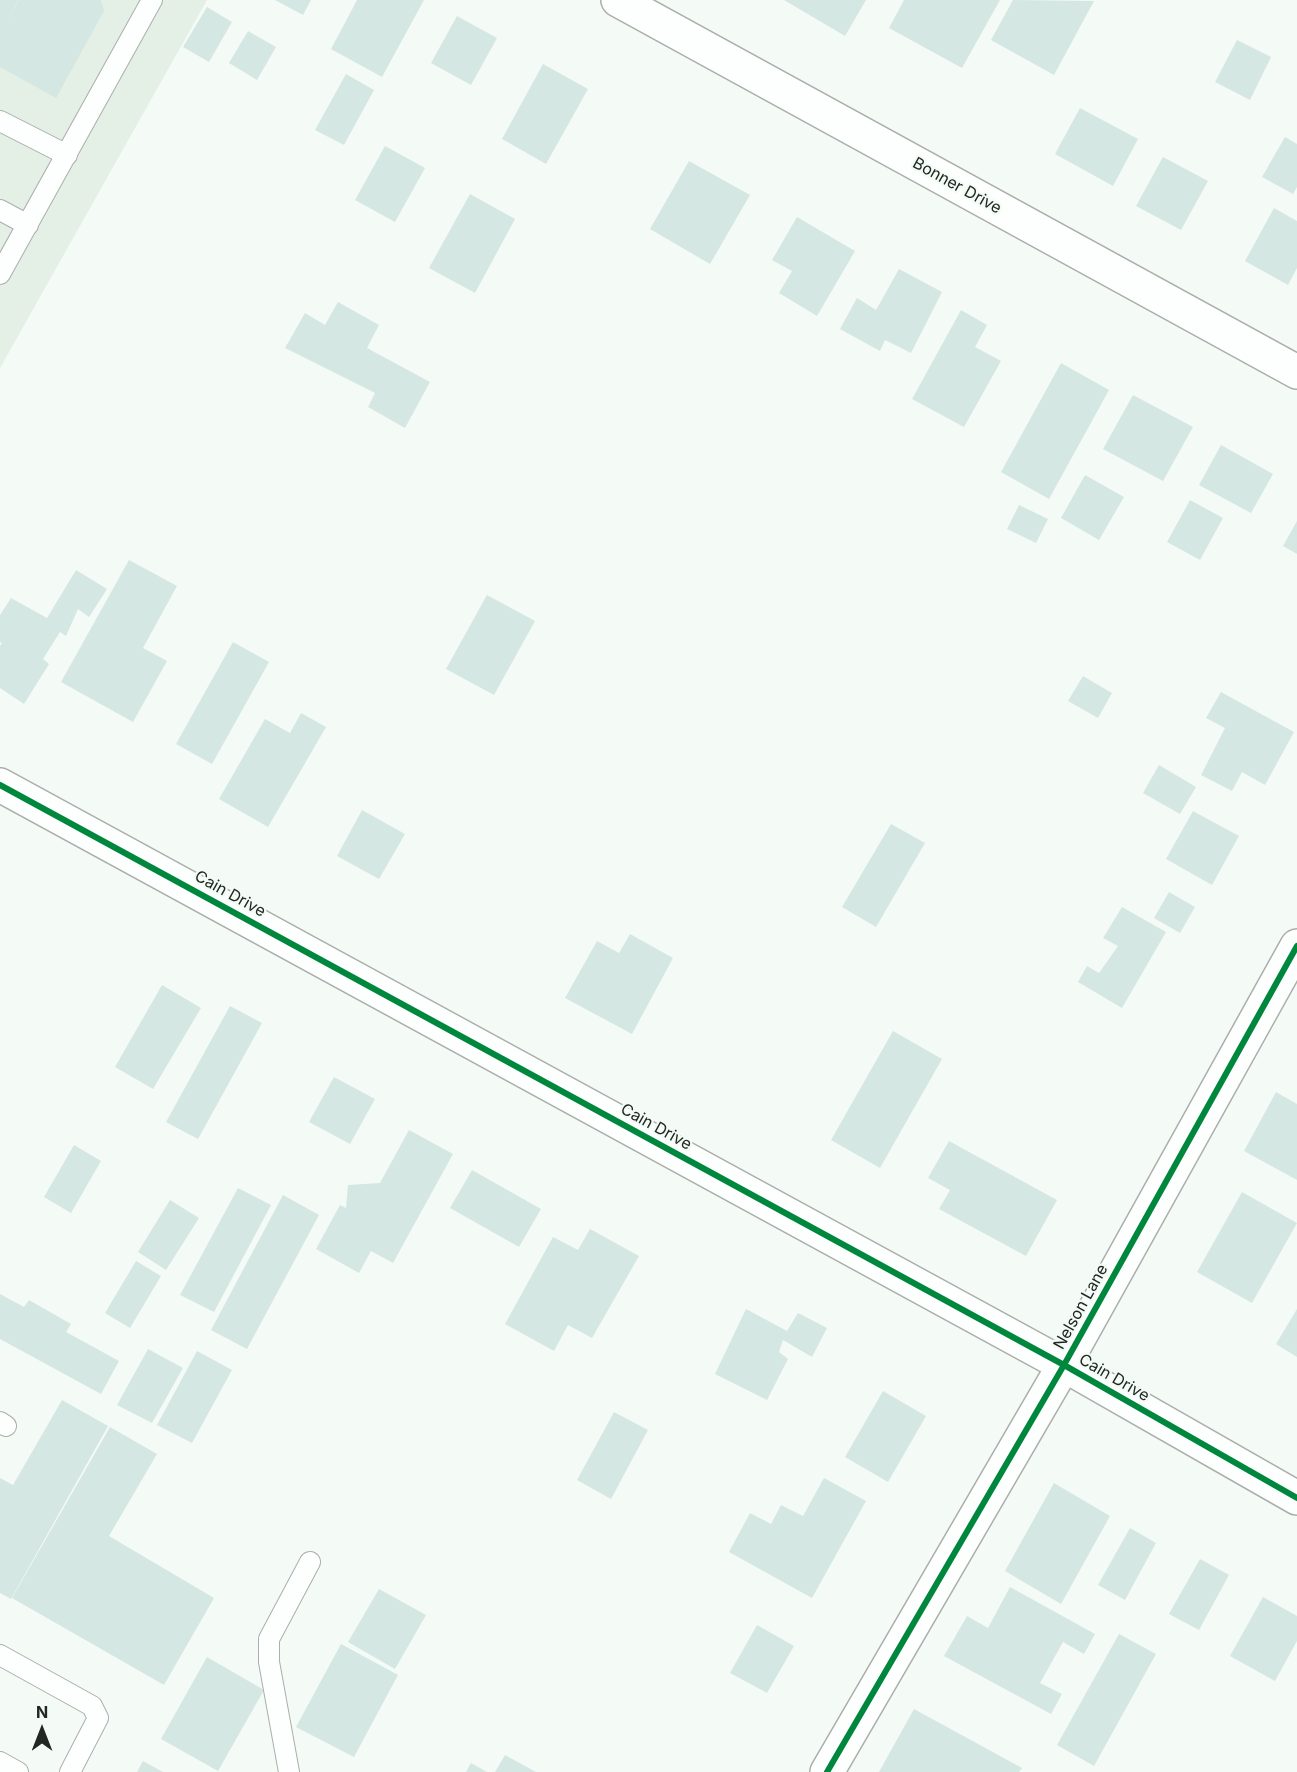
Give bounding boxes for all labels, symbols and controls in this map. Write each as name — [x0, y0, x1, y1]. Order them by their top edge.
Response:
street label: Bonner Drive — [909, 154, 1005, 218]
street label: Cain Drive — [191, 867, 269, 921]
street label: Cain Drive — [617, 1100, 695, 1154]
street label: Nelson Lane — [1050, 1261, 1112, 1353]
street label: Cain Drive — [1075, 1350, 1153, 1406]
north arrow — [12, 1700, 72, 1760]
text: N — [36, 1702, 48, 1722]

